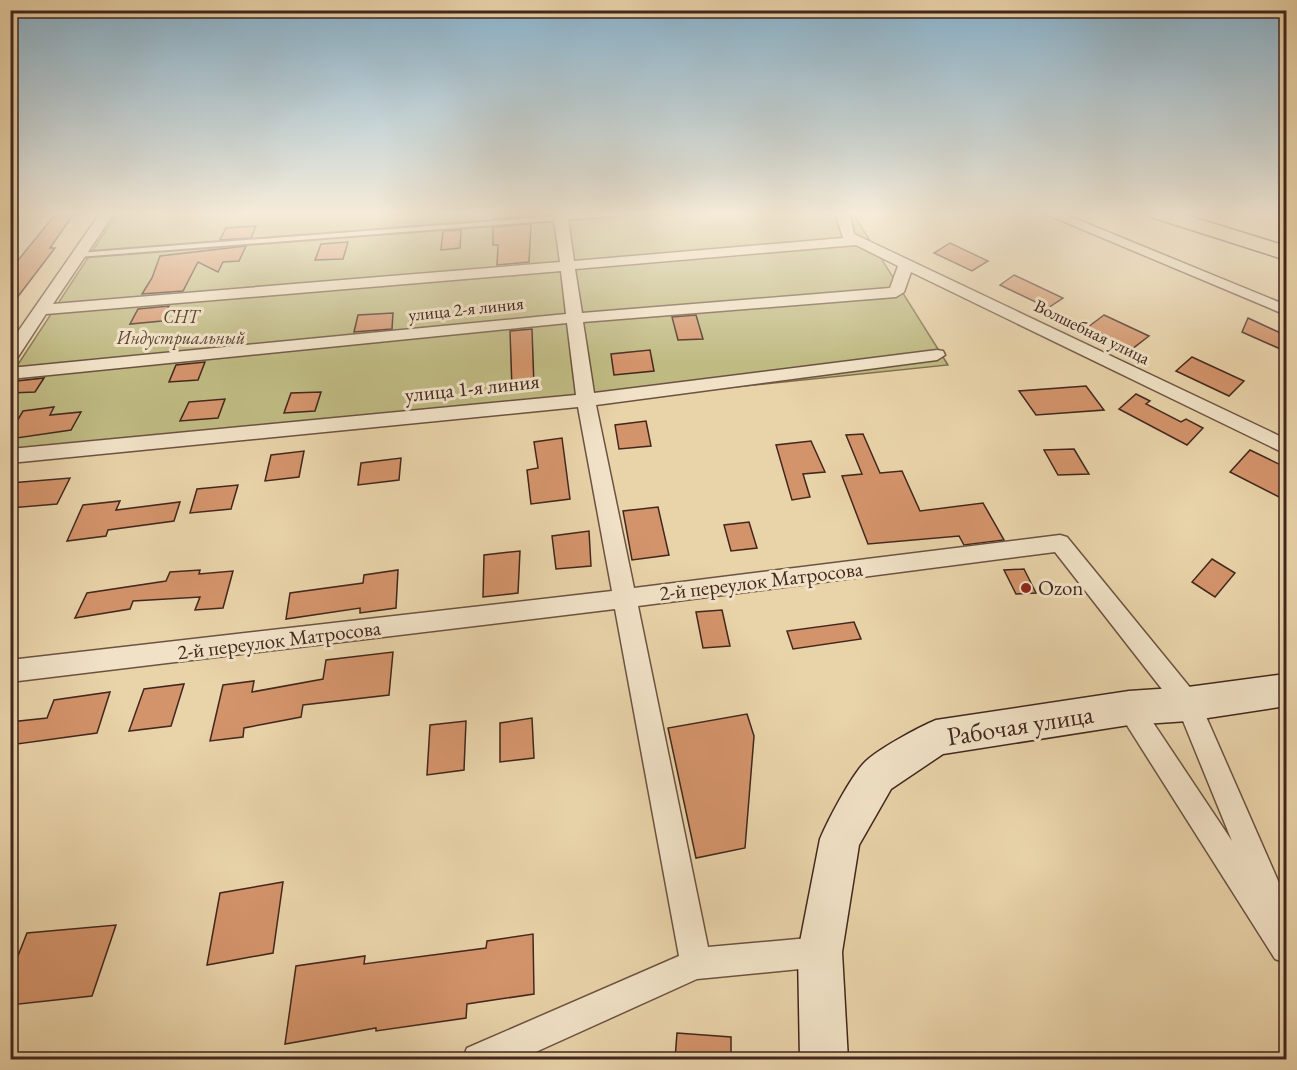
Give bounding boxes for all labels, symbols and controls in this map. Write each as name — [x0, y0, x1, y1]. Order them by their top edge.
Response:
street label: улица 2-я линия — [407, 291, 525, 326]
street label: Волшебная улица — [1031, 294, 1155, 370]
park label: СНТ Индустриальный — [116, 305, 245, 350]
street label: улица 1-я линия — [403, 367, 541, 408]
street label: 2-й переулок Матросова — [658, 555, 865, 606]
place label: Ozon — [1038, 574, 1083, 601]
marker: Ozon — [1019, 581, 1033, 595]
street label: 2-й переулок Матросова — [176, 614, 383, 665]
street label: Рабочая улица — [944, 697, 1096, 753]

